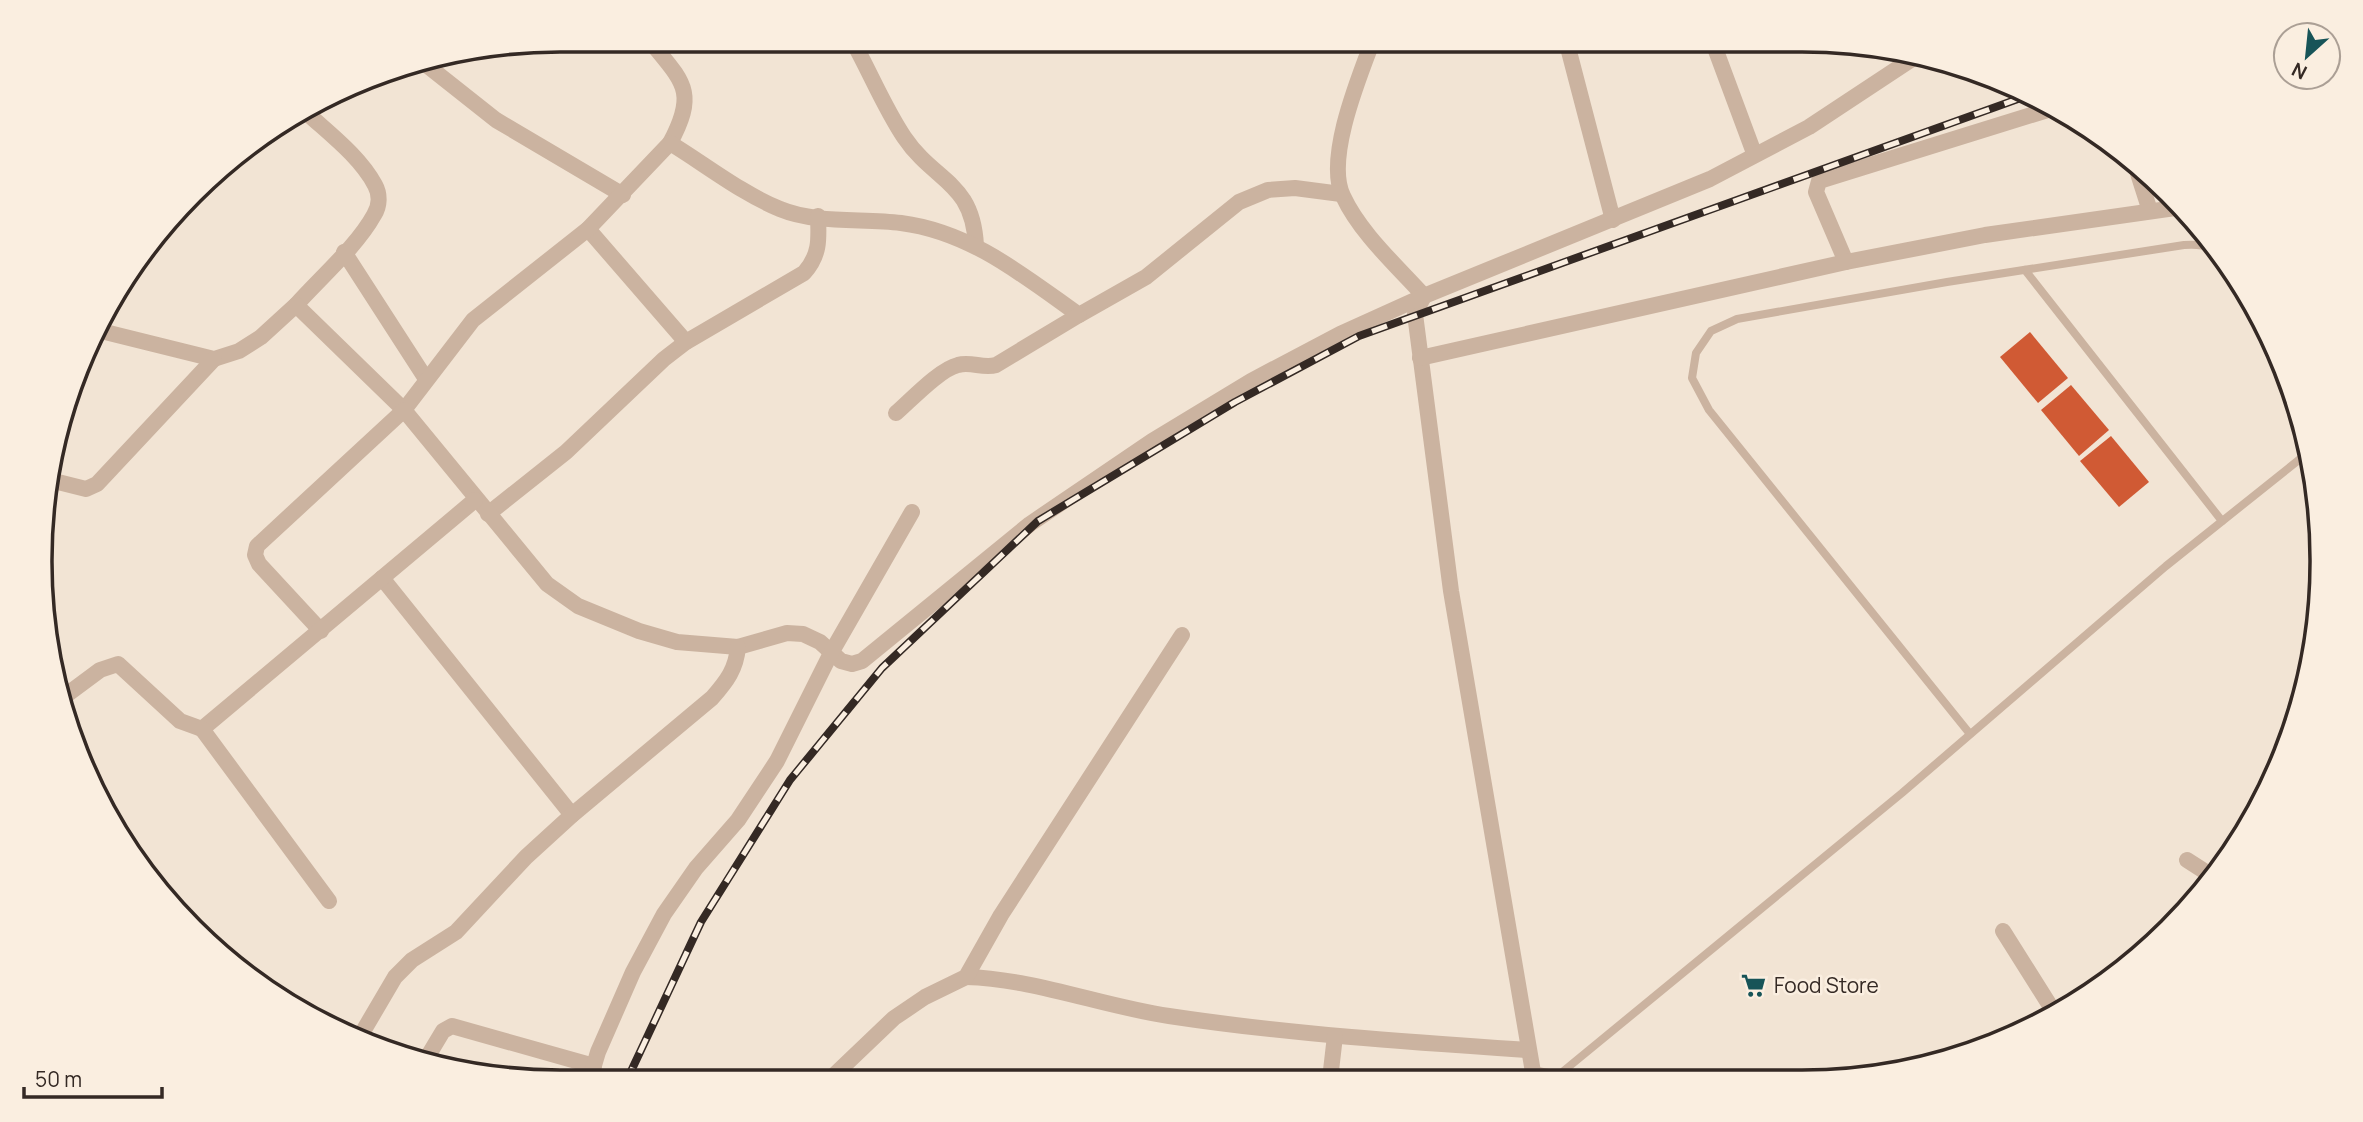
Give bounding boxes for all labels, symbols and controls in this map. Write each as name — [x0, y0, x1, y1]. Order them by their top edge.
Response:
north arrow — [2272, 21, 2342, 91]
text: N — [2287, 56, 2311, 86]
place label: Food Store — [1774, 971, 1879, 999]
supermarket icon: Food Store — [1740, 972, 1768, 1000]
scale bar — [24, 1056, 163, 1100]
text: 50 m — [35, 1065, 82, 1093]

